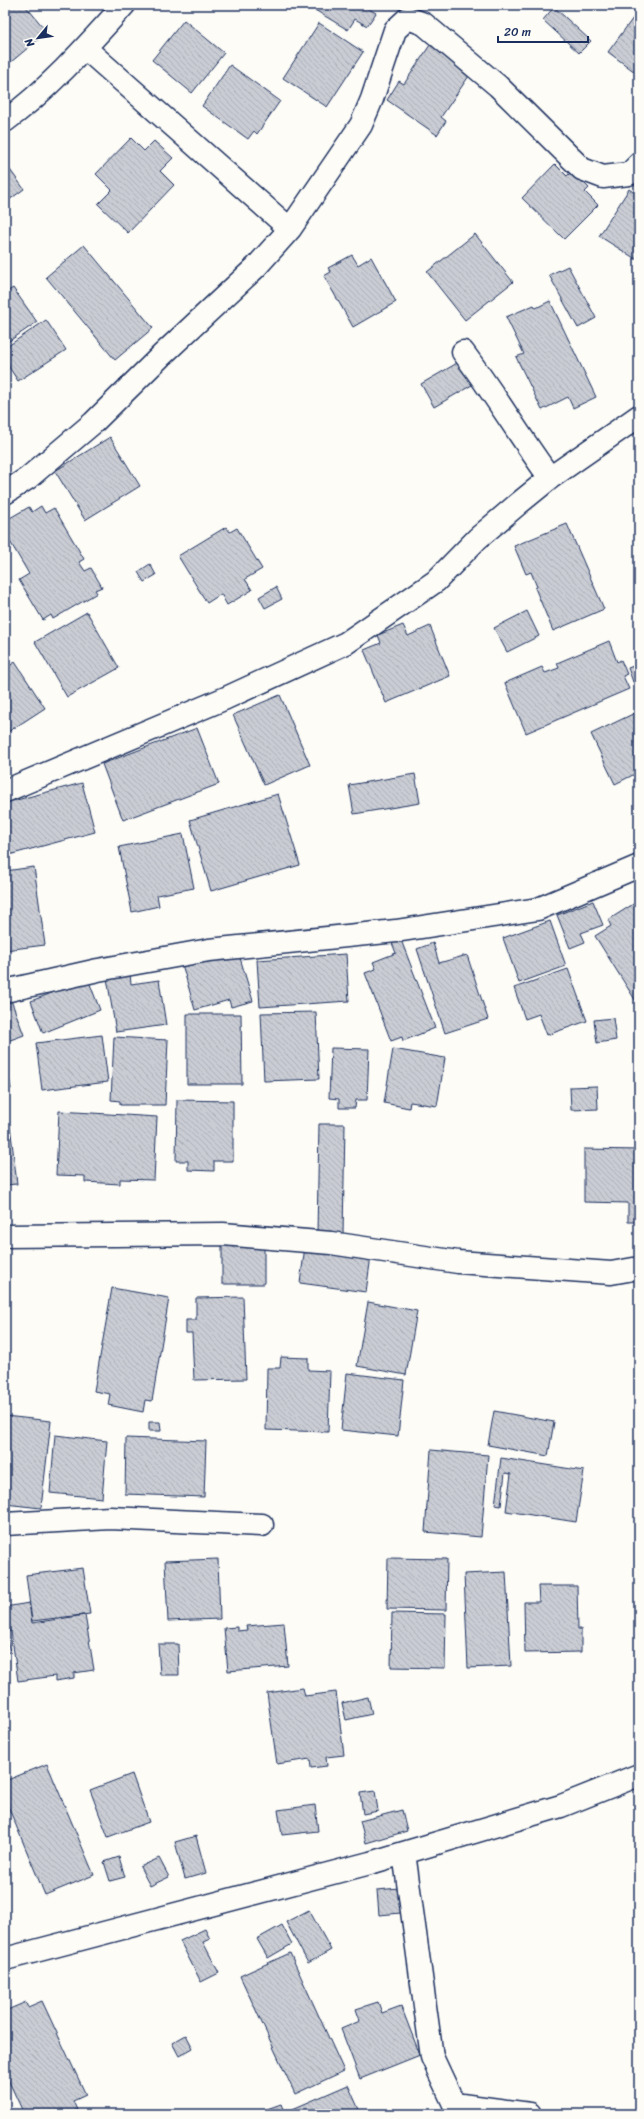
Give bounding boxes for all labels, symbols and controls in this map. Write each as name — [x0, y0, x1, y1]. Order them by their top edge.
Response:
north arrow — [18, 18, 58, 58]
scale bar — [498, 18, 588, 44]
text: 20 m — [504, 21, 531, 43]
text: N — [19, 34, 40, 51]

